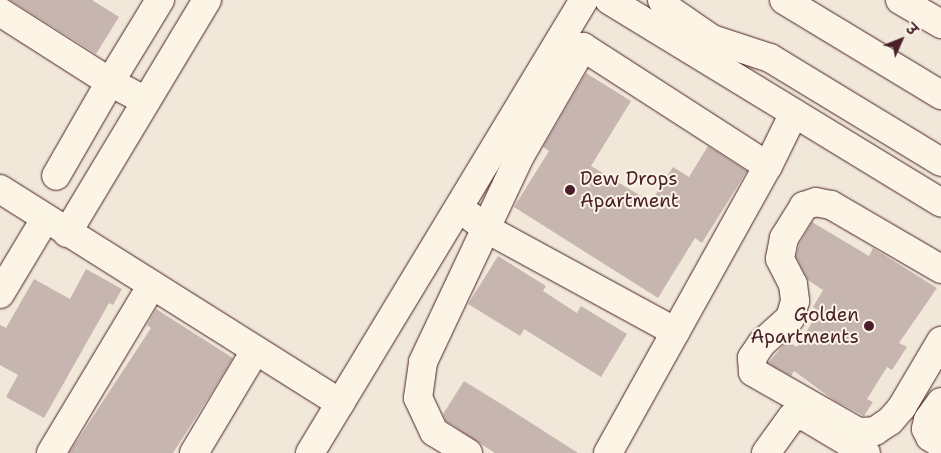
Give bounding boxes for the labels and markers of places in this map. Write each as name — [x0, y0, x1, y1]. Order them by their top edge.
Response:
place label: Dew Drops Apartment — [580, 168, 679, 212]
marker: Dew Drops Apartment — [564, 184, 576, 196]
place label: Golden Apartments — [751, 304, 859, 348]
marker: Golden Apartments — [863, 320, 875, 332]

